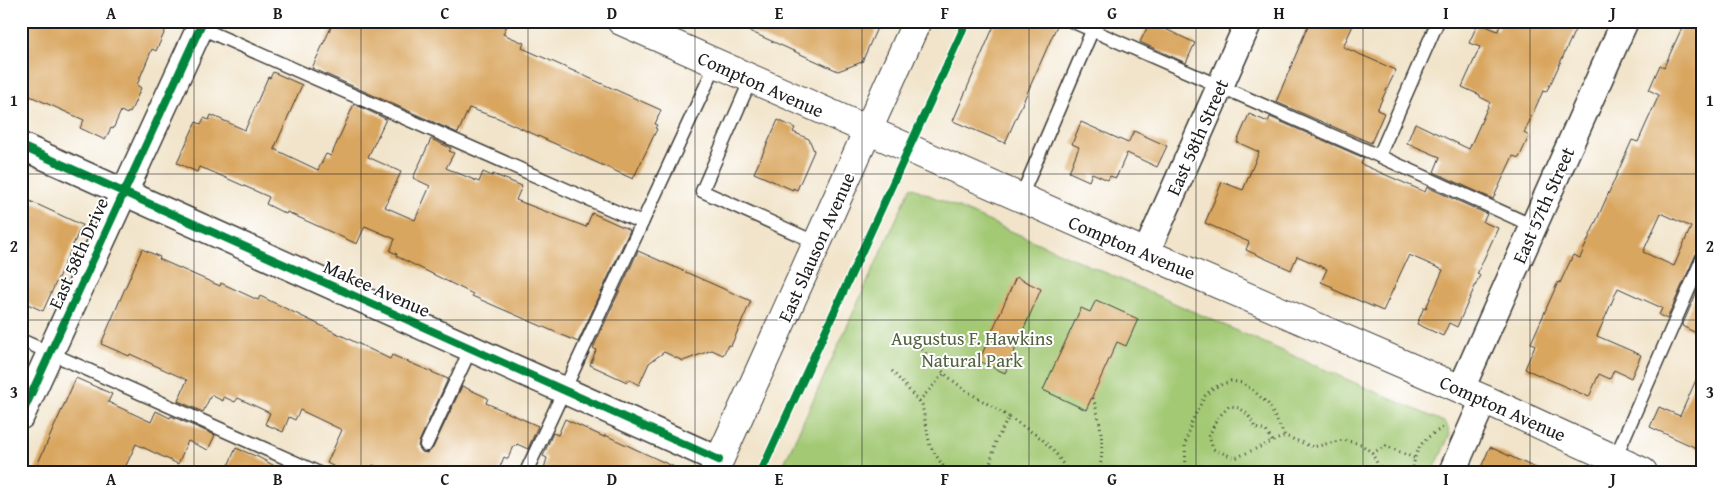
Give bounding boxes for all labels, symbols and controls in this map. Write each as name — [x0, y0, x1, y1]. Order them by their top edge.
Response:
text: A — [106, 1, 117, 25]
text: B — [273, 1, 283, 25]
text: C — [440, 1, 450, 25]
text: D — [607, 1, 617, 25]
text: E — [775, 1, 784, 25]
text: F — [941, 1, 949, 25]
text: G — [1107, 1, 1117, 25]
text: H — [1273, 1, 1285, 25]
text: I — [1443, 1, 1449, 25]
text: J — [1607, 1, 1616, 25]
street label: Compton Avenue — [693, 44, 829, 124]
street label: East 58th Street — [1159, 74, 1235, 200]
text: 1 — [10, 88, 18, 112]
text: 1 — [1706, 88, 1714, 112]
street label: East 57th Street — [1505, 142, 1581, 268]
street label: East Slauson Avenue — [770, 168, 862, 326]
street label: East 58th Drive — [41, 193, 115, 313]
street label: Compton Avenue — [1064, 208, 1200, 286]
text: 2 — [10, 234, 18, 258]
text: 2 — [1706, 234, 1714, 258]
street label: Makee Avenue — [319, 252, 435, 324]
park label: Augustus F. Hawkins Natural Park — [891, 324, 1053, 374]
street label: Compton Avenue — [1435, 368, 1571, 448]
text: 3 — [10, 380, 18, 404]
text: 3 — [1706, 380, 1714, 404]
text: A — [106, 467, 117, 491]
text: B — [273, 467, 283, 491]
text: C — [440, 467, 450, 491]
text: D — [607, 467, 617, 491]
text: E — [775, 467, 784, 491]
text: F — [941, 467, 949, 491]
text: G — [1107, 467, 1117, 491]
text: H — [1273, 467, 1285, 491]
text: I — [1443, 467, 1449, 491]
text: J — [1607, 467, 1616, 491]

